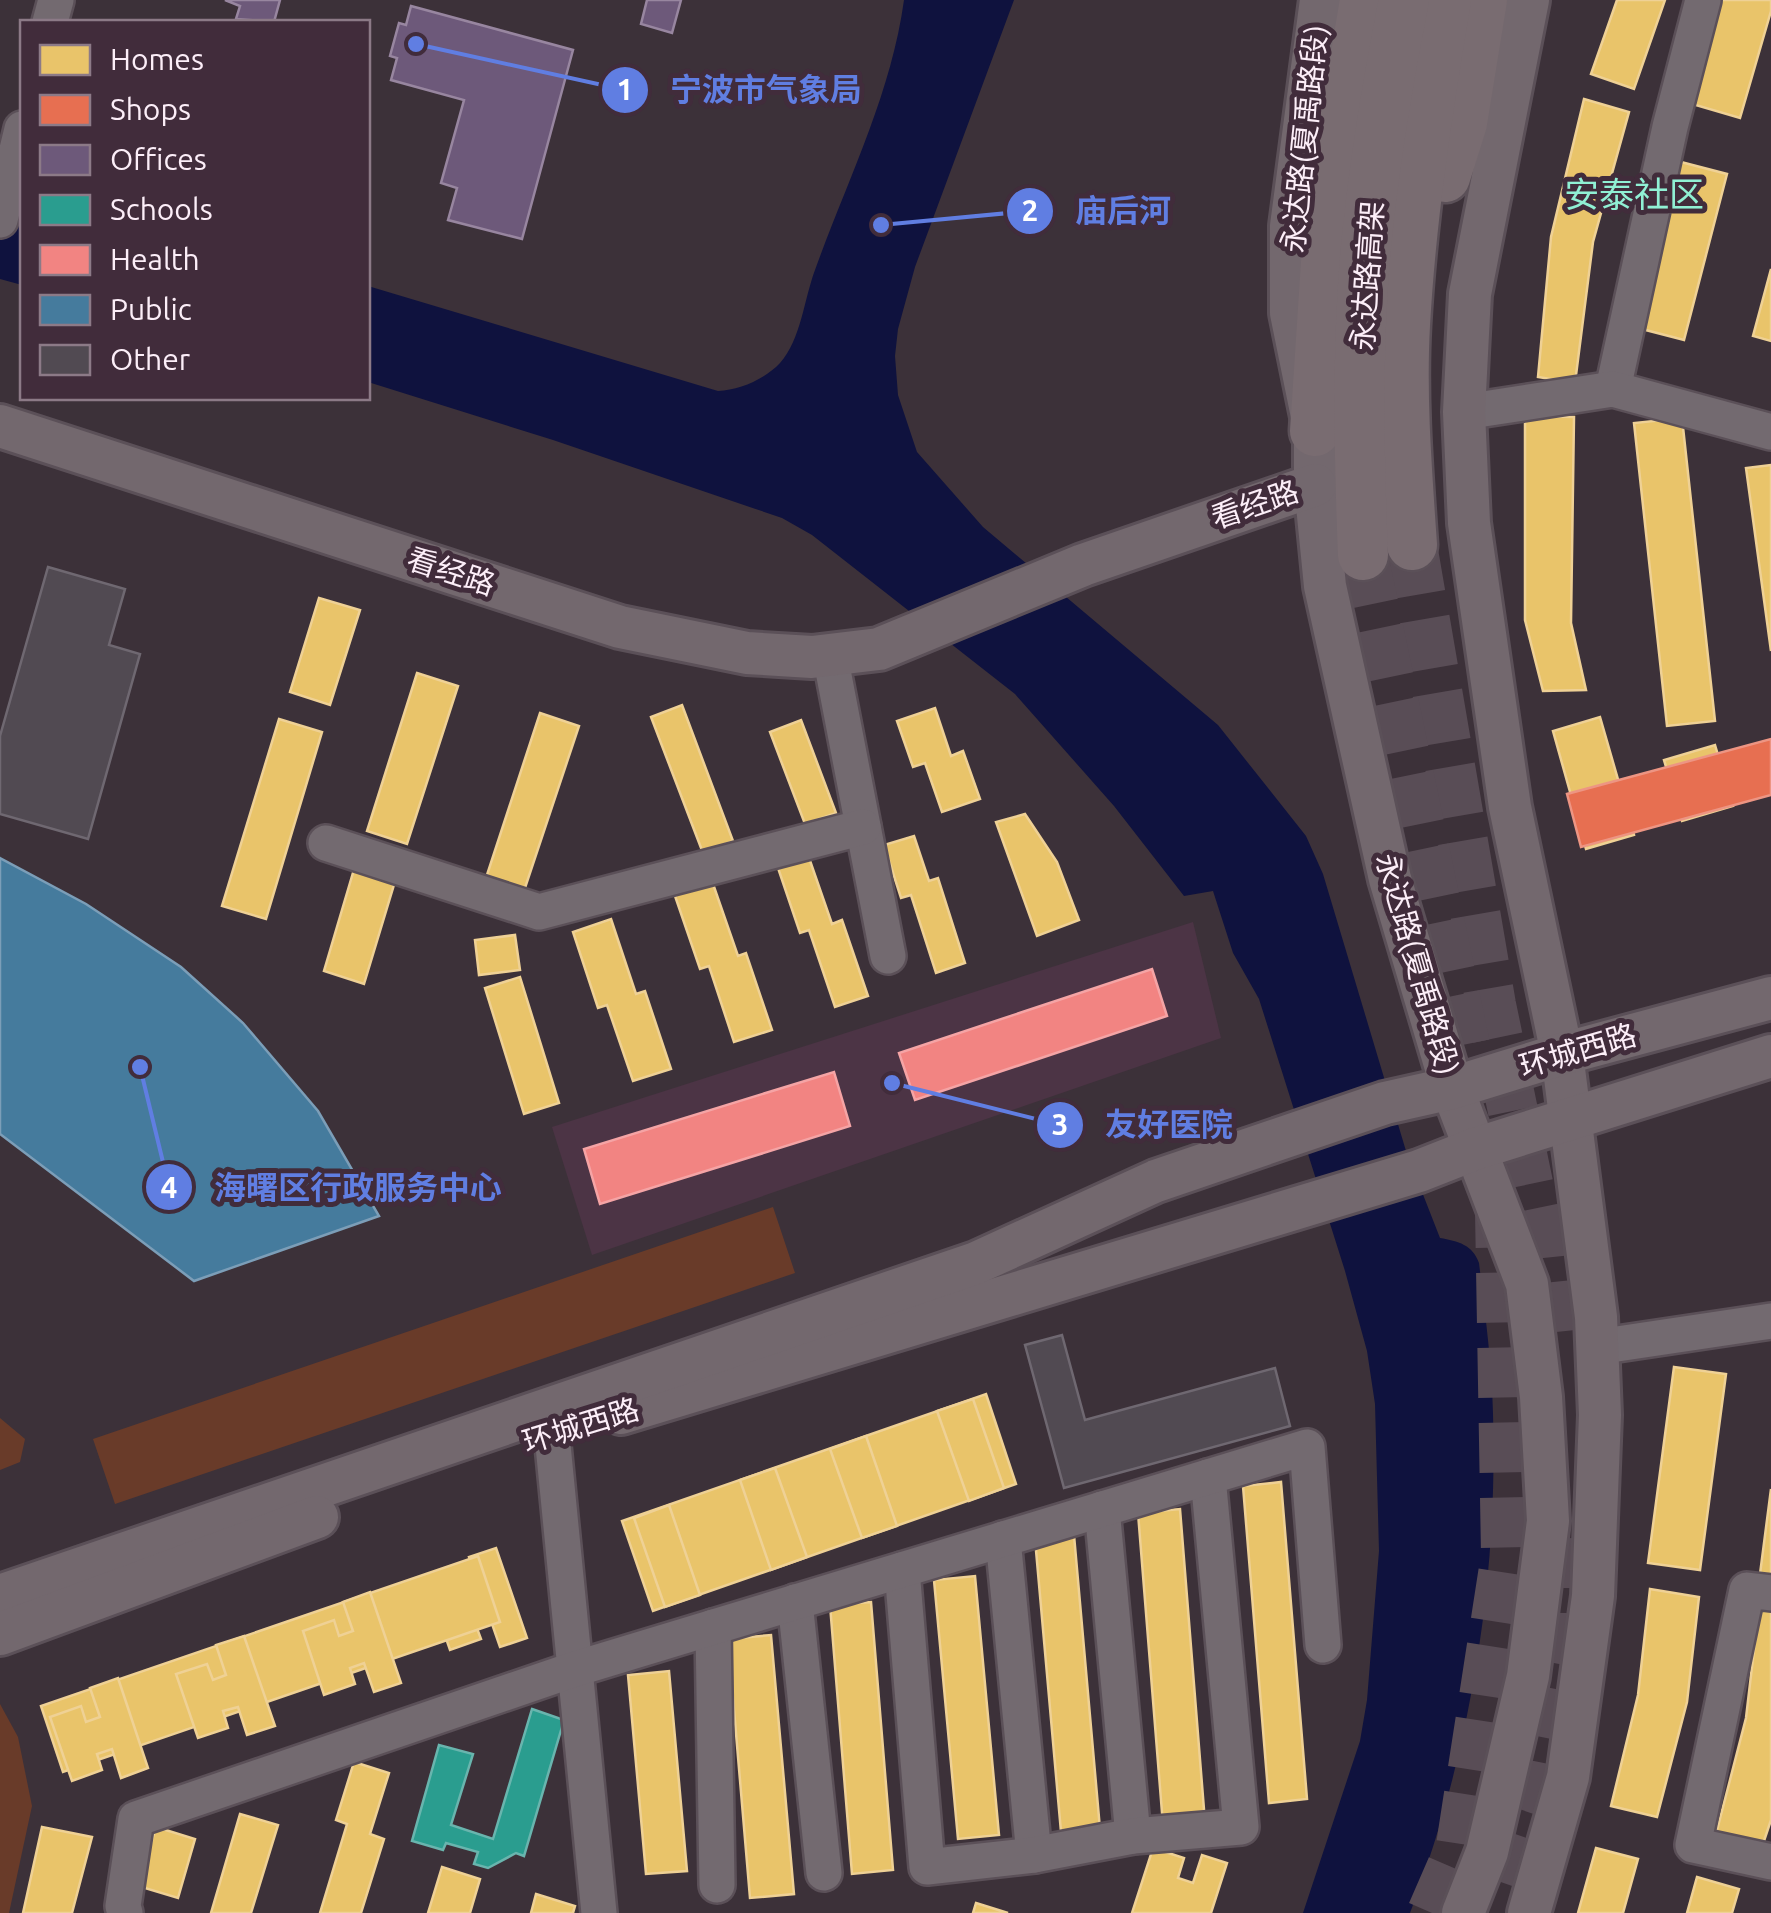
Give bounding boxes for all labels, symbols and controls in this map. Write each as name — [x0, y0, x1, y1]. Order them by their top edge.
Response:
legend — [20, 20, 370, 400]
street label: 永达路(夏禹路段) — [1275, 23, 1333, 254]
text: Homes — [110, 42, 204, 76]
callout: 宁波市气象局 — [600, 59, 882, 121]
text: 宁波市气象局 — [670, 71, 862, 107]
text: 1 — [617, 72, 633, 106]
text: Shops — [110, 92, 191, 126]
text: Offices — [110, 142, 207, 176]
district label: 安泰社区 — [1564, 174, 1704, 214]
callout: 庙后河 — [1005, 180, 1191, 242]
text: Schools — [110, 192, 213, 226]
text: 庙后河 — [1075, 192, 1171, 228]
text: 2 — [1022, 193, 1038, 227]
street label: 永达路高架 — [1345, 200, 1389, 352]
text: Health — [110, 242, 200, 276]
text: Public — [110, 292, 192, 326]
text: Other — [110, 342, 191, 376]
street label: 看经路 — [1207, 473, 1303, 535]
street label: 看经路 — [403, 541, 499, 601]
street label: 永达路(夏禹路段) — [1370, 849, 1466, 1078]
street label: 环城西路 — [1515, 1017, 1640, 1083]
callout: 友好医院 — [1035, 1094, 1253, 1156]
text: 友好医院 — [1105, 1106, 1233, 1142]
text: 3 — [1052, 1107, 1068, 1141]
callout: 海曙区行政服务中心 — [144, 1156, 522, 1218]
text: 海曙区行政服务中心 — [214, 1169, 502, 1205]
text: 4 — [161, 1170, 177, 1204]
street label: 环城西路 — [518, 1391, 643, 1459]

